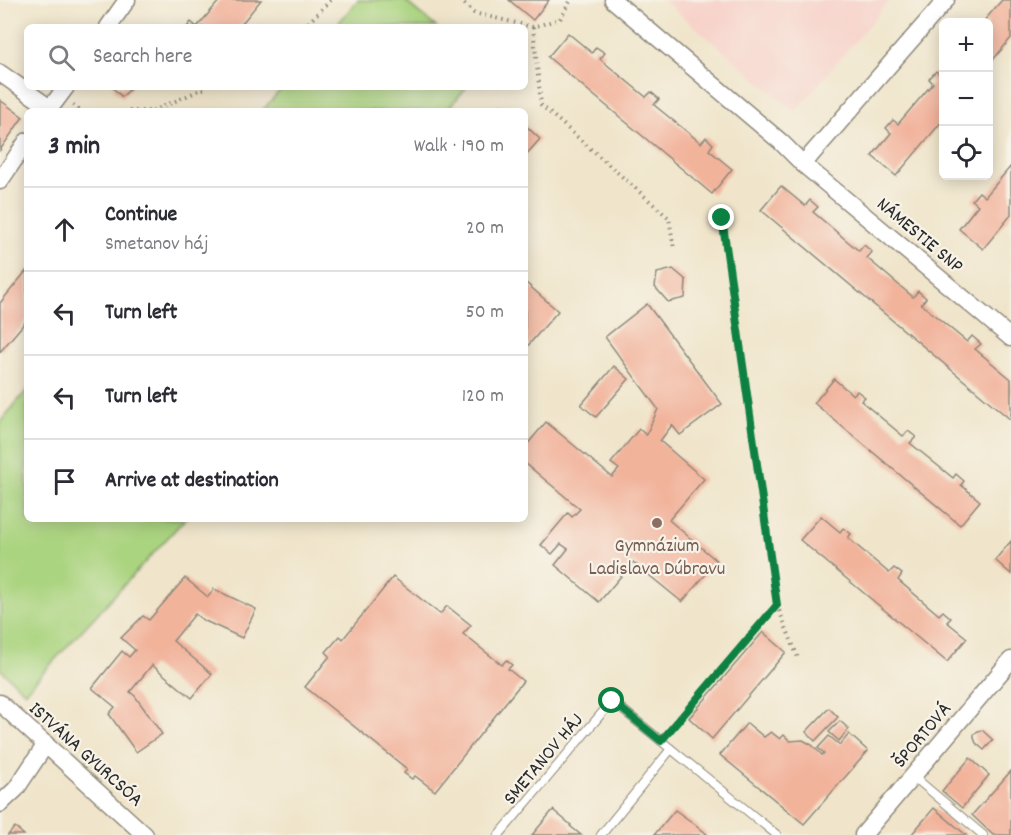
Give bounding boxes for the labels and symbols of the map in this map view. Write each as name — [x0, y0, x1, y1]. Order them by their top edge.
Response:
street label: NÁMESTIE SNP — [870, 192, 968, 281]
route end — [708, 204, 734, 230]
marker: Gymnázium Ladislava Dúbravu — [650, 516, 664, 530]
place label: Gymnázium Ladislava Dúbravu — [589, 533, 725, 584]
route start — [598, 687, 624, 713]
street label: ISTVÁNA GYURCSÓA — [21, 696, 149, 814]
street label: ŠPORTOVÁ — [888, 697, 959, 775]
street label: SMETANOV HÁJ — [498, 708, 591, 812]

